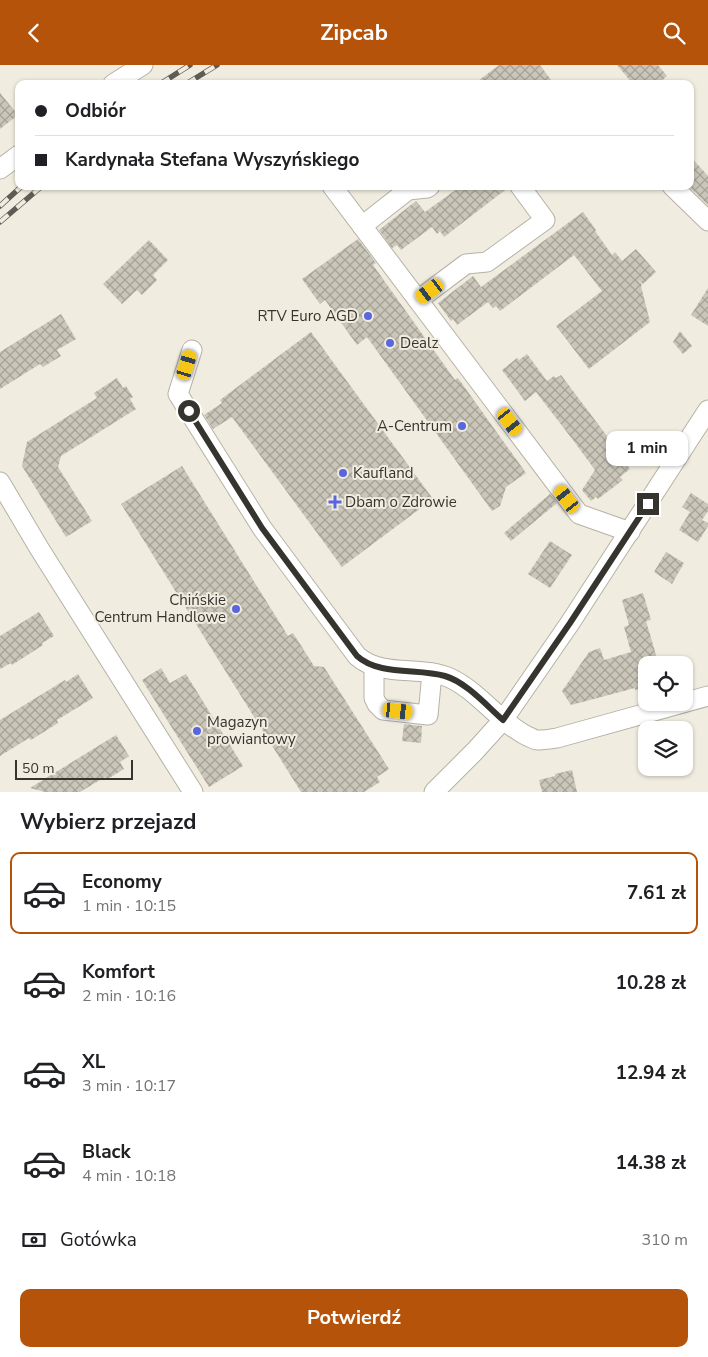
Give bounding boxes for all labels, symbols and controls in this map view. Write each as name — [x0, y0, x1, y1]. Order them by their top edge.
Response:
text: Zipcab — [320, 18, 388, 48]
icon: back — [20, 19, 48, 47]
icon: search — [660, 19, 688, 47]
text: Odbiór — [65, 98, 126, 124]
text: Kardynała Stefana Wyszyńskiego — [65, 147, 360, 173]
car — [413, 276, 446, 306]
place label: RTV Euro AGD — [257, 306, 358, 326]
marker: RTV Euro AGD — [362, 310, 374, 322]
place label: Dealz — [400, 333, 439, 353]
marker: Dealz — [384, 337, 396, 349]
car — [175, 348, 198, 382]
route start — [178, 400, 200, 422]
car — [494, 406, 525, 438]
place label: A-Centrum — [377, 416, 452, 436]
marker: A-Centrum — [456, 420, 468, 432]
callout: 1 min — [607, 431, 689, 467]
text: 1 min — [626, 437, 668, 459]
place label: Kaufland — [353, 463, 413, 483]
marker: Kaufland — [337, 467, 349, 479]
car — [551, 483, 582, 515]
place label: Dbam o Zdrowie — [345, 492, 457, 512]
route end — [637, 493, 659, 515]
marker: Dbam o Zdrowie — [329, 496, 341, 508]
place label: Chińskie Centrum Handlowe — [94, 590, 226, 627]
marker: Chińskie Centrum Handlowe — [230, 603, 242, 615]
map controls — [638, 656, 693, 776]
button: locate — [638, 656, 693, 711]
car — [382, 702, 413, 720]
place label: Magazyn prowiantowy — [207, 712, 296, 749]
button: layers — [638, 721, 693, 776]
marker: Magazyn prowiantowy — [191, 725, 203, 737]
scale bar — [15, 757, 132, 780]
text: 50 m — [22, 759, 54, 778]
text: Wybierz przejazd — [20, 807, 196, 837]
text: Economy — [82, 869, 162, 895]
icon: car — [22, 871, 67, 916]
text: 7.61 zł — [627, 880, 686, 906]
text: 1 min · 10:15 — [82, 895, 176, 917]
text: Komfort — [82, 959, 155, 985]
icon: car — [22, 961, 67, 1006]
text: 10.28 zł — [615, 970, 686, 996]
text: 2 min · 10:16 — [82, 985, 176, 1007]
text: XL — [82, 1049, 105, 1075]
icon: car — [22, 1051, 67, 1096]
text: 12.94 zł — [615, 1060, 686, 1086]
text: 3 min · 10:17 — [82, 1075, 176, 1097]
text: Black — [82, 1139, 131, 1165]
icon: car — [22, 1141, 67, 1186]
text: 14.38 zł — [615, 1150, 686, 1176]
text: 4 min · 10:18 — [82, 1165, 176, 1187]
icon: cash — [20, 1226, 48, 1254]
text: Gotówka — [60, 1227, 137, 1253]
text: 310 m — [641, 1229, 688, 1251]
button: Potwierdź — [20, 1289, 688, 1347]

